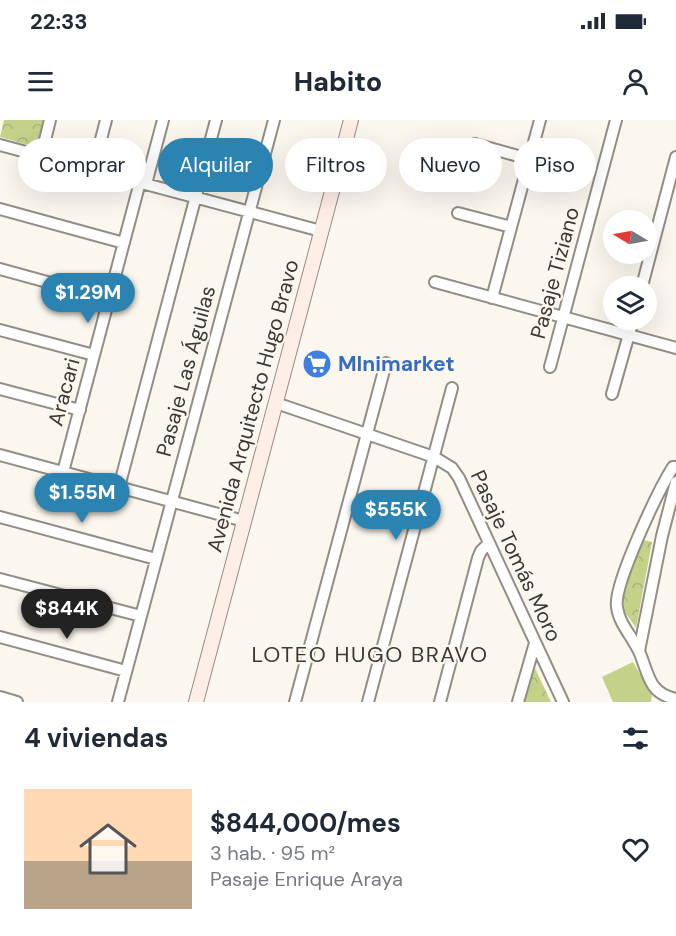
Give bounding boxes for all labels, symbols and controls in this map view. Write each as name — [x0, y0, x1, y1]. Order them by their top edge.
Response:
text: 22:33 — [30, 7, 88, 36]
text: Habito — [294, 64, 382, 99]
icon: menu — [24, 65, 57, 98]
icon: person — [619, 65, 652, 98]
chip: Comprar — [18, 138, 146, 192]
chip: Alquilar — [158, 138, 273, 192]
chip: Filtros — [285, 138, 387, 192]
chip: Nuevo — [399, 138, 502, 192]
chip: Piso — [514, 138, 596, 192]
street label: Pasaje Tiziano — [524, 204, 586, 342]
north arrow — [603, 210, 657, 264]
map controls — [603, 210, 657, 330]
street label: Avenida Arquitecto Hugo Bravo — [200, 257, 306, 555]
pin: $1.29M — [39, 273, 137, 324]
button: layers — [603, 276, 657, 330]
text: $1.29M — [55, 279, 121, 305]
street label: Pasaje Las Águilas — [150, 283, 222, 459]
supermarket icon: MInimarket — [301, 348, 333, 380]
place label: MInimarket — [338, 350, 455, 378]
street label: Aracari — [41, 355, 87, 429]
street label: Pasaje Tomás Moro — [464, 466, 568, 646]
pin: $1.55M — [33, 473, 131, 524]
text: $1.55M — [49, 479, 116, 505]
pin: $555K — [354, 490, 438, 541]
text: $555K — [365, 496, 427, 522]
pin: $844K — [25, 589, 109, 640]
text: $844K — [35, 595, 99, 621]
district label: LOTEO HUGO BRAVO — [252, 640, 488, 669]
text: 4 viviendas — [24, 721, 168, 755]
icon: filters — [619, 722, 652, 755]
text: $844,000/mes — [210, 806, 401, 840]
icon: home — [72, 813, 144, 885]
icon: heart — [619, 833, 652, 866]
text: 3 hab. · 95 m² — [210, 840, 335, 866]
text: Pasaje Enrique Araya — [210, 866, 403, 892]

